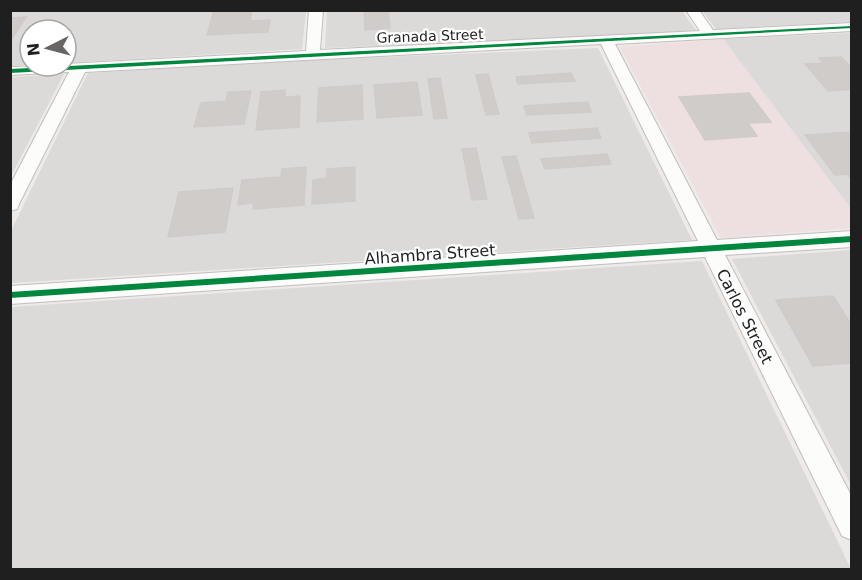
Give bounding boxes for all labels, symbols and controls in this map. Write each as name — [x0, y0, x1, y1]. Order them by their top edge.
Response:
north arrow — [18, 18, 78, 78]
street label: Granada Street — [376, 26, 484, 46]
text: N — [23, 42, 44, 57]
street label: Alhambra Street — [364, 240, 496, 269]
street label: Carlos Street — [713, 266, 777, 367]

